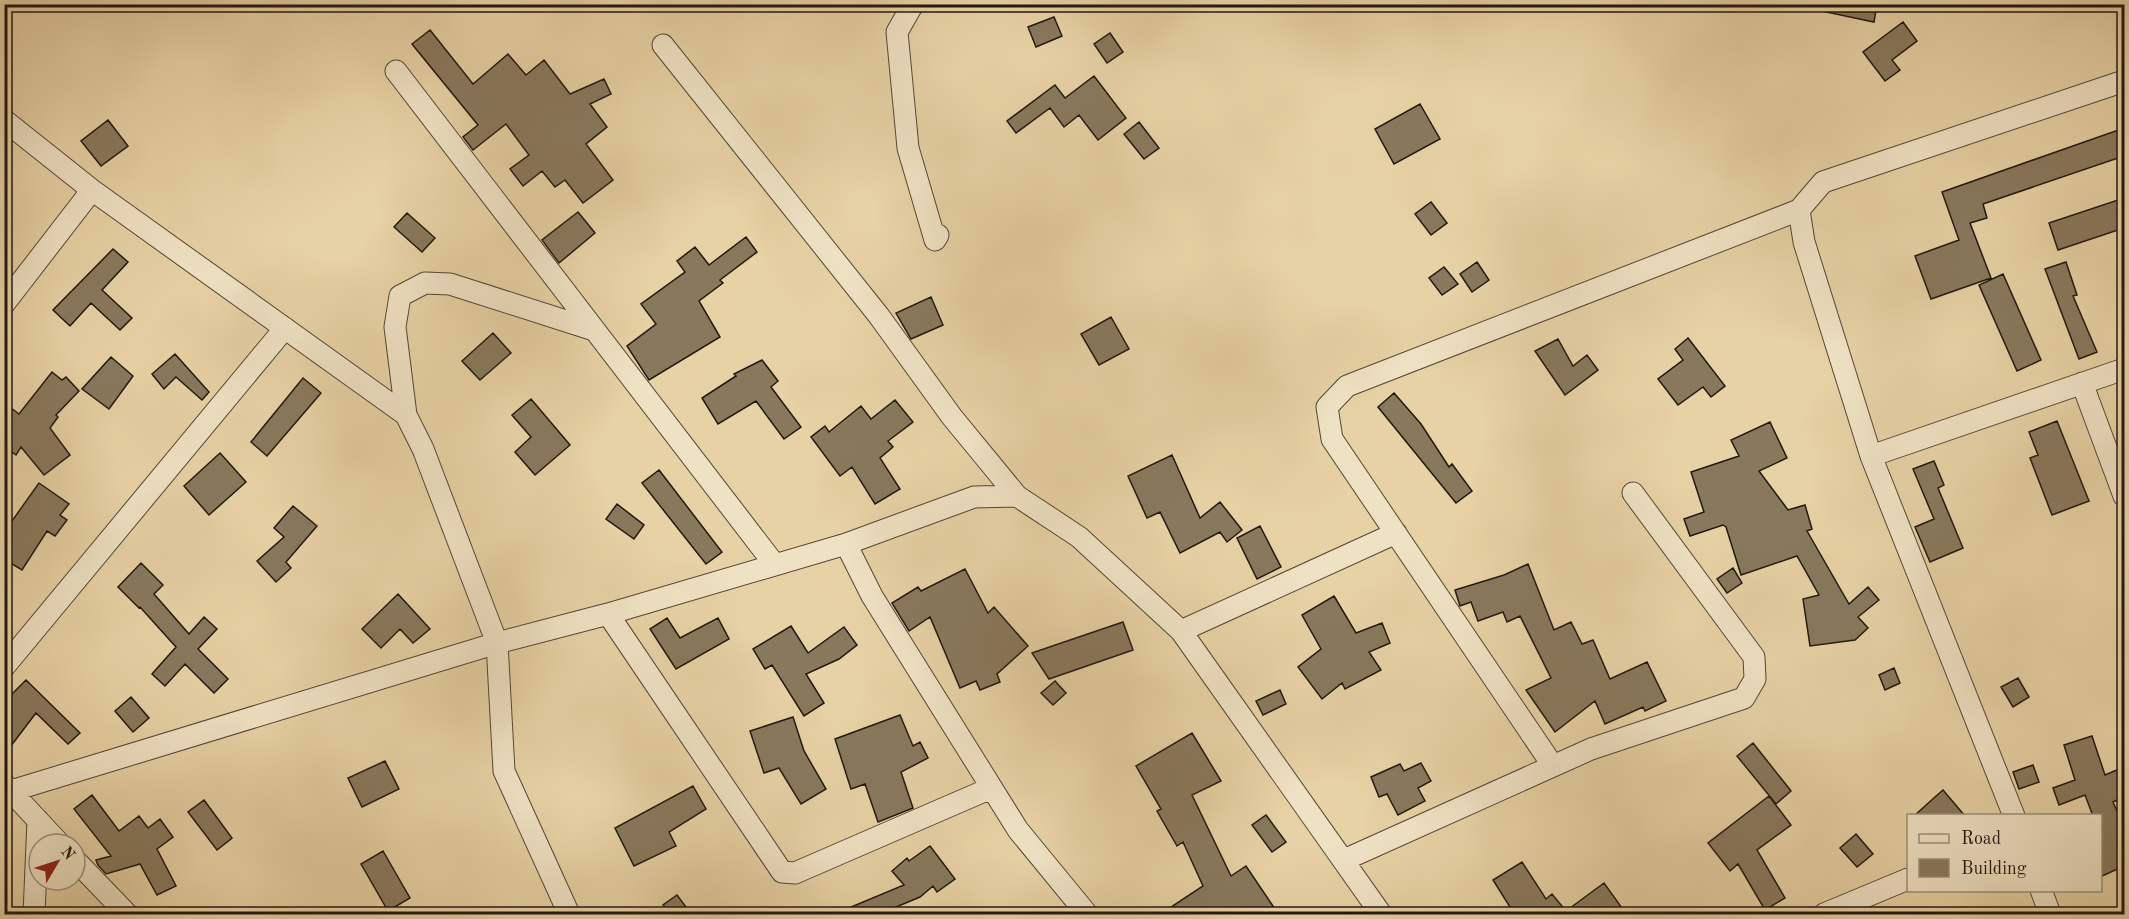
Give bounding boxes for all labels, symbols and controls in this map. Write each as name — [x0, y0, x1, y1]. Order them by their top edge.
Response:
legend — [1907, 814, 2102, 892]
text: Road — [1961, 830, 2001, 848]
north arrow — [27, 832, 87, 892]
text: N — [57, 844, 78, 864]
text: Building — [1961, 860, 2027, 878]

